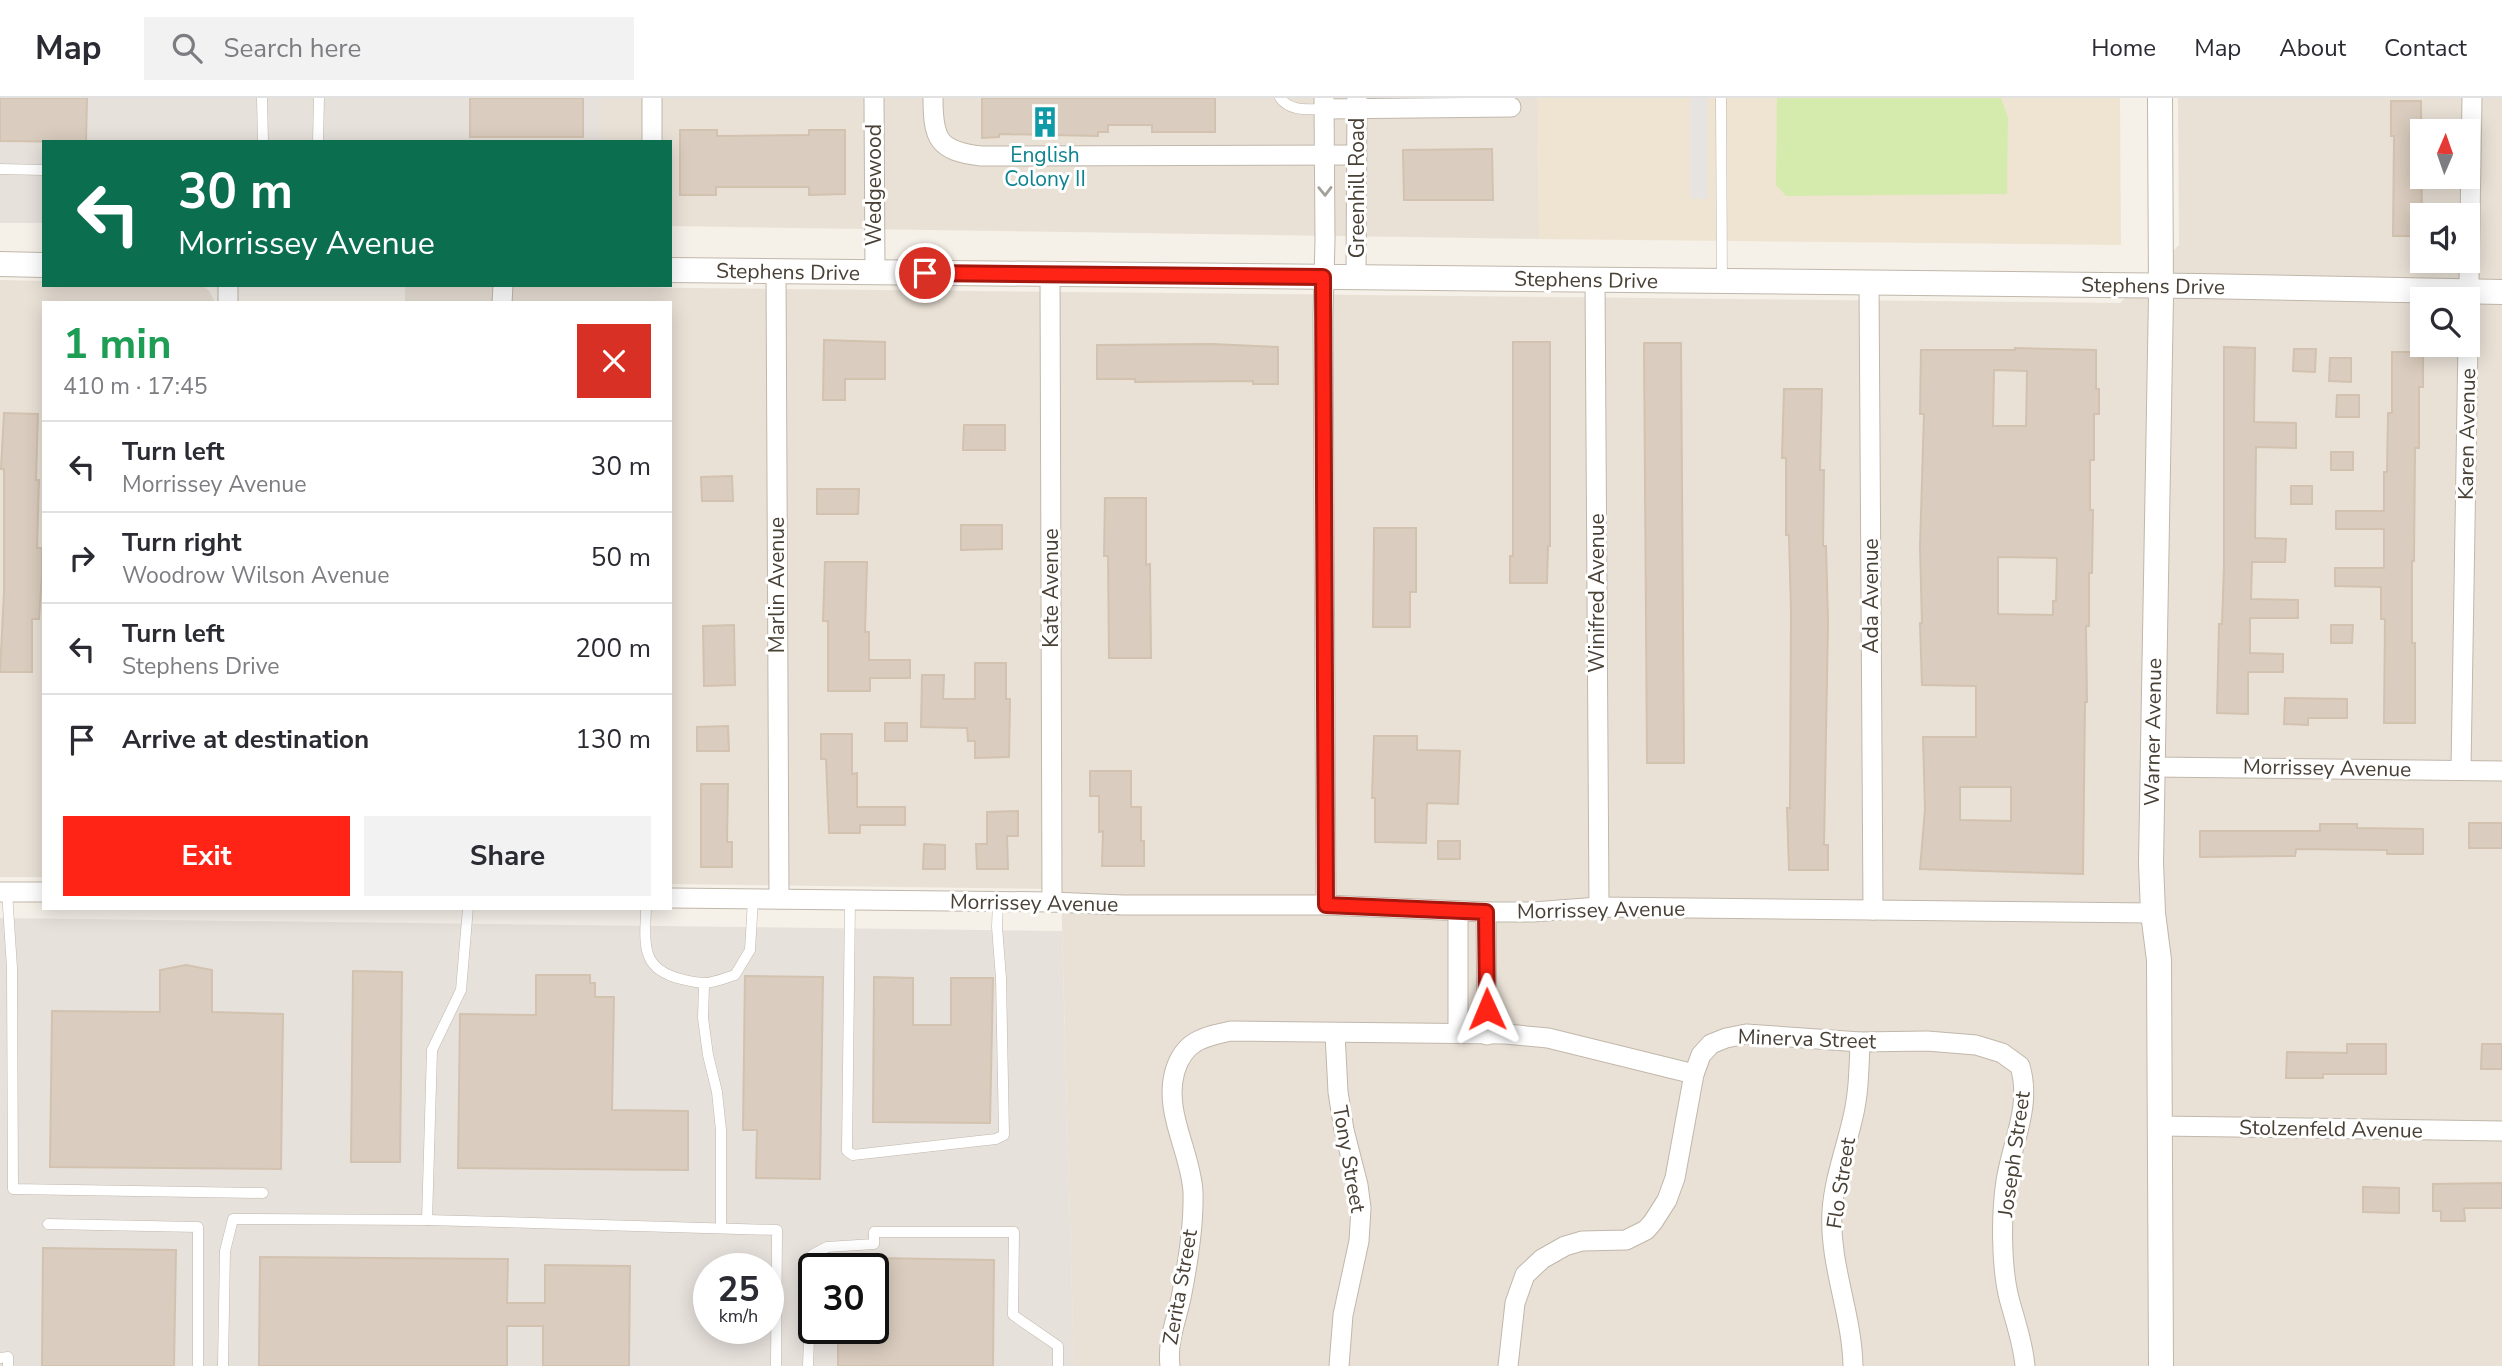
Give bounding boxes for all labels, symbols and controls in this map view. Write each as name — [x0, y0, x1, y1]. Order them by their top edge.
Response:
search box — [144, 17, 634, 80]
text: Map — [35, 26, 102, 71]
icon: search — [168, 29, 206, 67]
text: Search here — [224, 31, 361, 66]
text: Home — [2091, 32, 2156, 64]
text: Map — [2194, 32, 2241, 64]
text: About — [2279, 32, 2346, 64]
text: Contact — [2384, 32, 2467, 64]
building icon: English Colony II — [1028, 105, 1062, 139]
street label: Greenhill Road — [1343, 118, 1371, 258]
north arrow — [2410, 119, 2480, 189]
map controls — [2410, 119, 2480, 357]
street label: Wedgewood — [860, 124, 888, 246]
place label: English Colony II — [1004, 141, 1086, 193]
text: 30 m — [178, 158, 293, 225]
icon: left — [63, 168, 154, 259]
one-way arrow — [1317, 186, 1333, 196]
button: sound — [2410, 203, 2480, 273]
text: Morrissey Avenue — [178, 222, 435, 265]
pin — [895, 243, 955, 303]
icon: arrive — [906, 254, 944, 292]
street label: Stephens Drive — [716, 257, 860, 287]
street label: Stephens Drive — [1514, 265, 1658, 295]
street label: Stephens Drive — [2081, 271, 2225, 301]
button: search — [2410, 287, 2480, 357]
text: 1 min — [63, 316, 172, 373]
button: close — [577, 324, 651, 398]
street label: Karen Avenue — [2452, 368, 2482, 500]
text: 410 m · 17:45 — [63, 371, 208, 402]
text: Turn left — [122, 434, 225, 469]
icon: left — [63, 448, 101, 486]
text: 30 m — [591, 449, 651, 484]
text: Morrissey Avenue — [122, 469, 306, 500]
street label: Winifred Avenue — [1583, 513, 1611, 673]
street label: Marlin Avenue — [763, 517, 791, 653]
text: Turn right — [122, 525, 241, 560]
street label: Kate Avenue — [1037, 528, 1065, 648]
street label: Ada Avenue — [1857, 538, 1885, 654]
icon: right — [63, 539, 101, 577]
text: 50 m — [591, 540, 651, 575]
text: Woodrow Wilson Avenue — [122, 560, 389, 591]
text: Turn left — [122, 616, 225, 651]
icon: left — [63, 630, 101, 668]
text: 200 m — [575, 631, 651, 666]
text: Stephens Drive — [122, 651, 280, 682]
street label: Warner Avenue — [2138, 658, 2168, 806]
icon: arrive — [63, 721, 101, 759]
text: Arrive at destination — [122, 722, 369, 757]
text: 130 m — [575, 722, 651, 757]
street label: Morrissey Avenue — [2243, 753, 2411, 783]
button: Exit — [63, 816, 350, 896]
button: Share — [364, 816, 651, 896]
street label: Morrissey Avenue — [950, 888, 1118, 918]
street label: Morrissey Avenue — [1517, 895, 1685, 925]
position arrow — [1450, 972, 1524, 1046]
street label: Minerva Street — [1737, 1023, 1877, 1055]
street label: Joseph Street — [1991, 1089, 2037, 1220]
street label: Tony Street — [1326, 1103, 1372, 1215]
street label: Stolzenfeld Avenue — [2239, 1113, 2423, 1145]
street label: Flo Street — [1820, 1135, 1862, 1231]
street label: Zerita Street — [1156, 1226, 1204, 1347]
speed limit sign: 30 — [798, 1253, 889, 1344]
text: 25 — [717, 1266, 760, 1313]
text: km/h — [719, 1304, 758, 1328]

